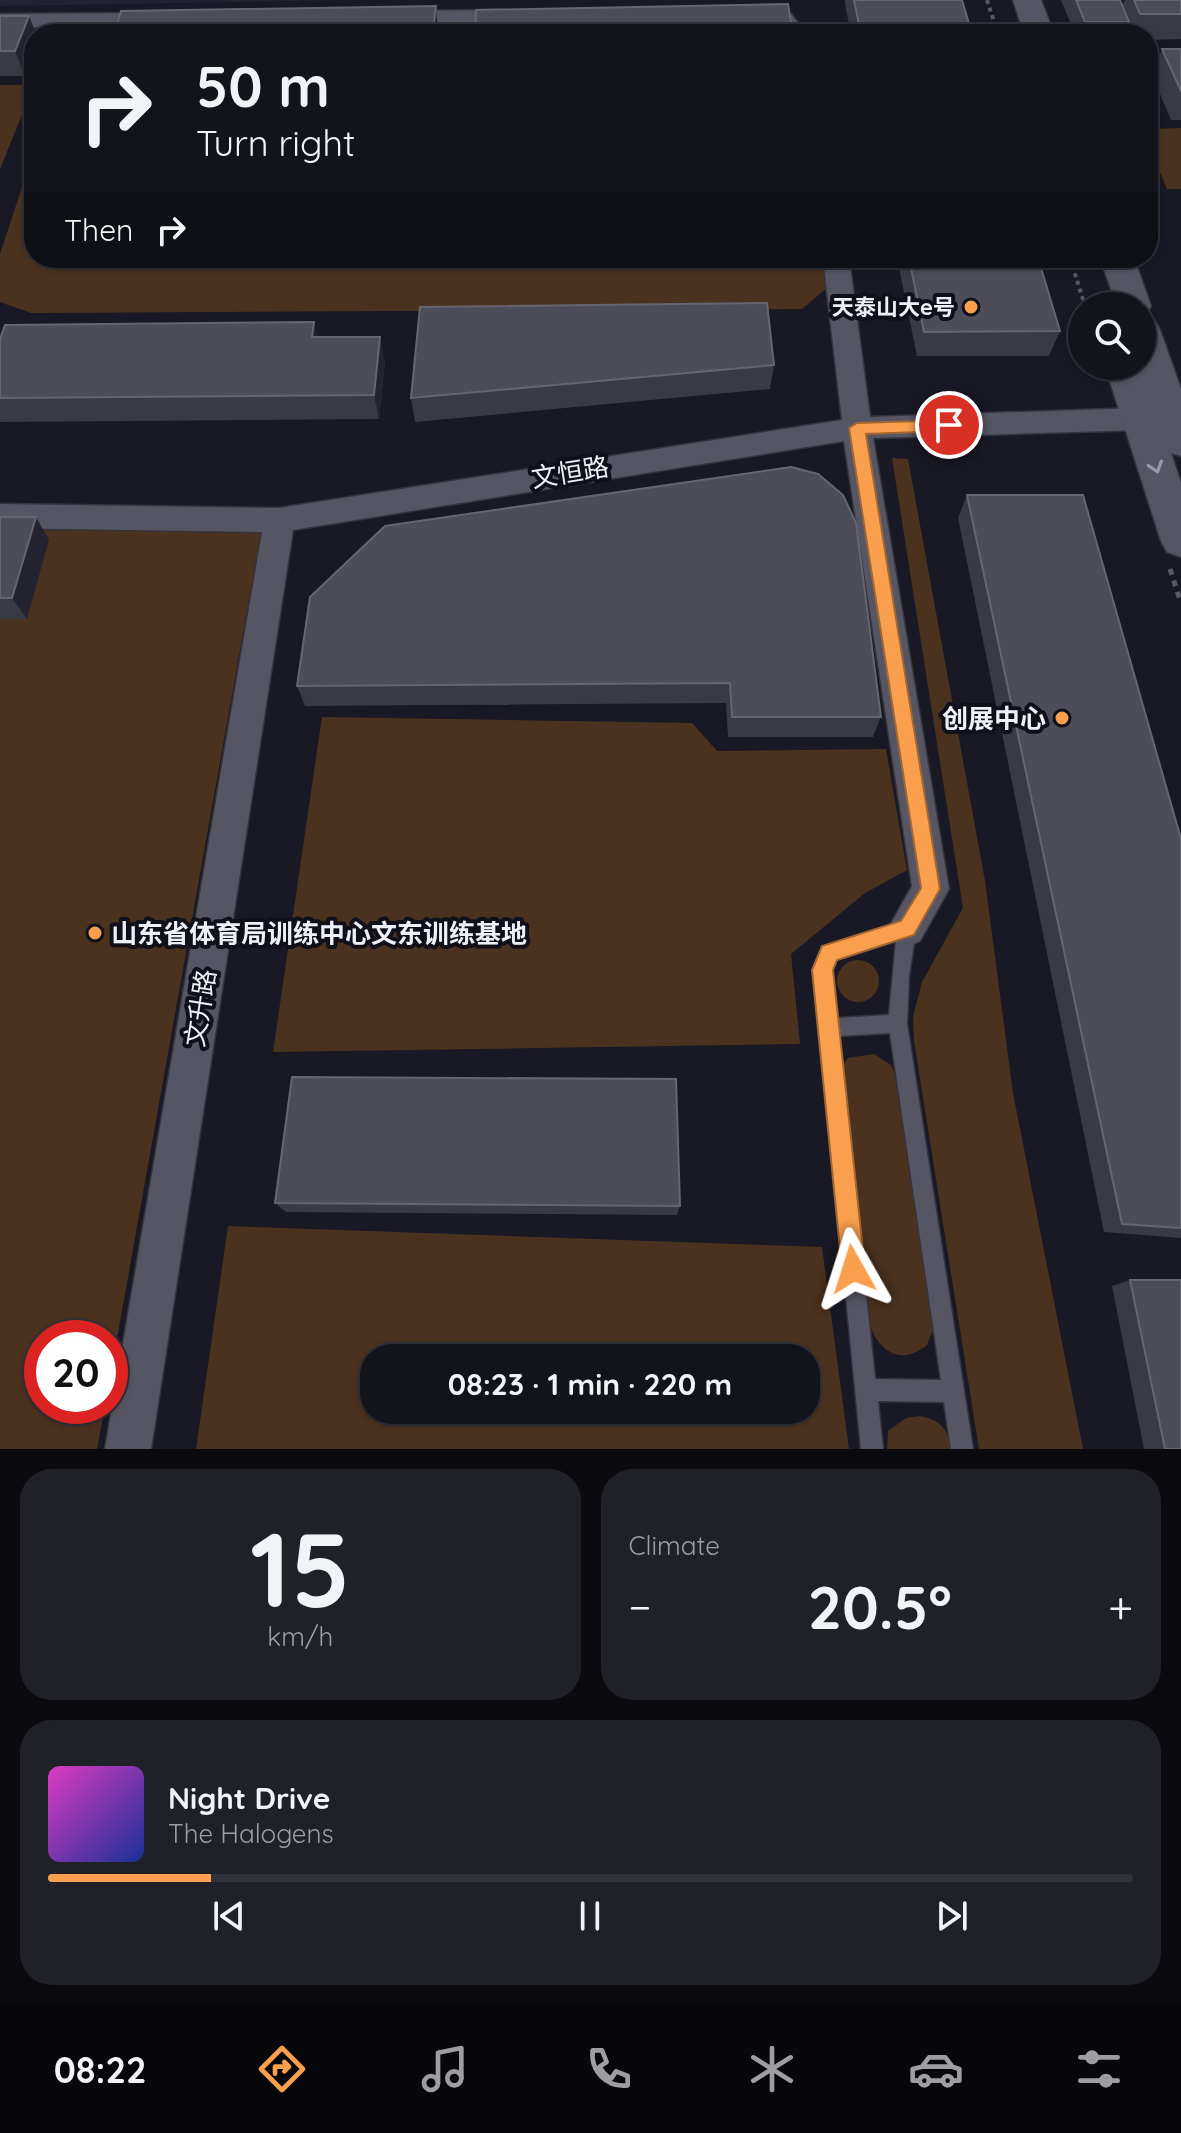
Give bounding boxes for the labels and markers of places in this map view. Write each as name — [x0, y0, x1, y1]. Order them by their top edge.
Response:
place label: 天泰山大e号 — [832, 293, 955, 321]
marker: 天泰山大e号 — [962, 298, 980, 316]
pin — [915, 391, 983, 459]
place label: 创展中心 — [942, 702, 1046, 735]
marker: 创展中心 — [1053, 709, 1071, 727]
place label: 山东省体育局训练中心文东训练基地 — [111, 917, 527, 950]
marker: 山东省体育局训练中心文东训练基地 — [86, 924, 104, 942]

